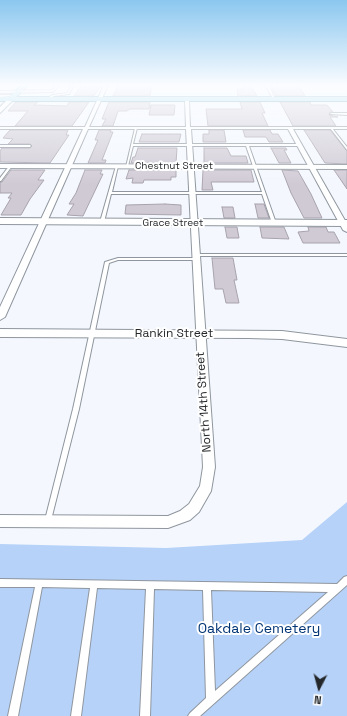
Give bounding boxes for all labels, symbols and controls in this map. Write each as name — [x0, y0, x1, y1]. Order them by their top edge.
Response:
street label: Chestnut Street — [135, 160, 213, 172]
street label: Grace Street — [143, 217, 203, 229]
street label: Rankin Street — [135, 327, 213, 341]
street label: North 14th Street — [193, 351, 215, 453]
park label: Oakdale Cemetery — [198, 621, 320, 637]
north arrow — [299, 668, 339, 708]
text: N — [313, 693, 322, 707]

